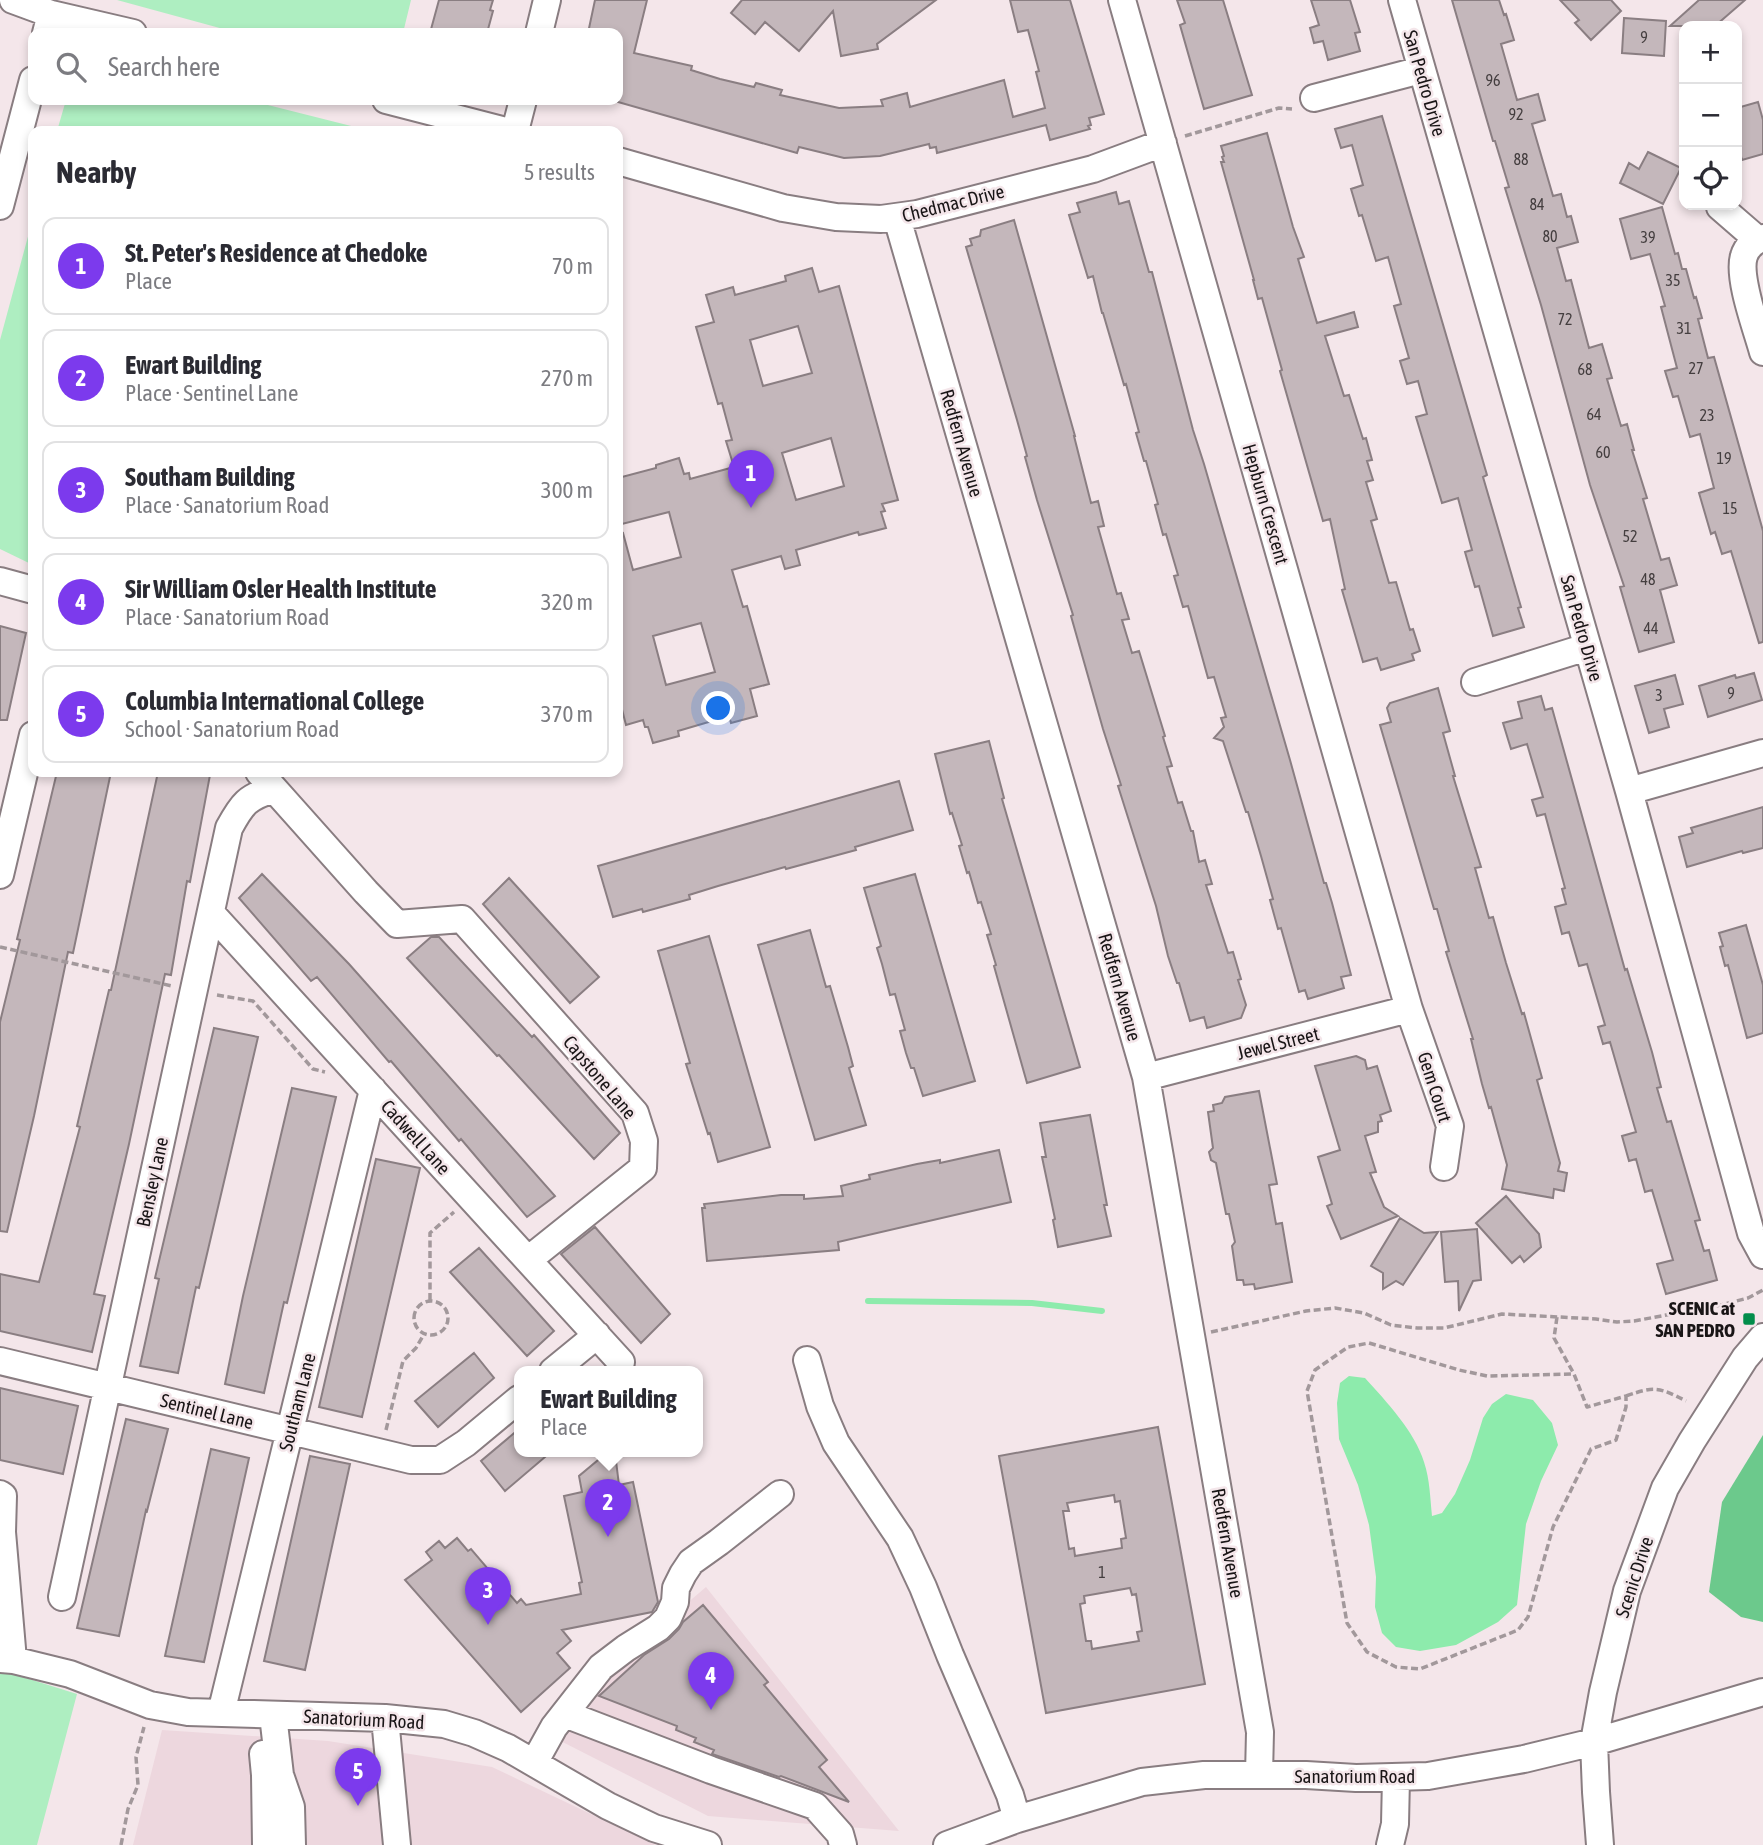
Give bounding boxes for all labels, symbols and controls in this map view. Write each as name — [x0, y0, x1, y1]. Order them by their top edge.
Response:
map controls — [1679, 21, 1742, 210]
button: + — [1679, 21, 1742, 84]
street label: San Pedro Drive — [1399, 27, 1451, 139]
search box — [28, 28, 623, 105]
house number: 9 — [1640, 28, 1648, 46]
icon: search — [52, 48, 90, 86]
text: Search here — [108, 52, 220, 82]
house number: 96 — [1485, 71, 1501, 89]
button: − — [1679, 84, 1742, 147]
house number: 92 — [1508, 105, 1524, 123]
button: locate — [1679, 147, 1742, 210]
house number: 88 — [1513, 150, 1529, 168]
text: Nearby — [56, 155, 136, 189]
text: 5 results — [524, 159, 595, 185]
street label: Chedmac Drive — [900, 180, 1006, 226]
house number: 84 — [1529, 195, 1545, 213]
house number: 80 — [1542, 227, 1558, 245]
house number: 39 — [1640, 228, 1656, 246]
text: St. Peter's Residence at Chedoke — [125, 238, 428, 268]
text: 1 — [76, 253, 86, 279]
text: 70 m — [552, 253, 593, 279]
text: Place — [125, 268, 172, 294]
house number: 35 — [1665, 271, 1681, 289]
house number: 72 — [1557, 310, 1573, 328]
house number: 31 — [1676, 319, 1692, 337]
text: Ewart Building — [125, 350, 261, 380]
house number: 27 — [1688, 359, 1704, 377]
house number: 68 — [1577, 360, 1593, 378]
text: 2 — [76, 365, 86, 391]
text: 270 m — [541, 365, 593, 391]
text: Place · Sentinel Lane — [125, 380, 298, 406]
street label: Redfern Avenue — [936, 387, 988, 499]
house number: 64 — [1586, 405, 1602, 423]
house number: 23 — [1699, 406, 1715, 424]
street label: Hepburn Crescent — [1238, 441, 1294, 567]
house number: 60 — [1595, 443, 1611, 461]
house number: 19 — [1716, 449, 1732, 467]
pin: 1 — [728, 450, 774, 508]
text: Southam Building — [125, 462, 295, 492]
text: 3 — [76, 477, 86, 503]
text: 300 m — [541, 477, 593, 503]
text: Place · Sanatorium Road — [125, 492, 329, 518]
house number: 15 — [1722, 499, 1738, 517]
house number: 52 — [1622, 527, 1638, 545]
house number: 48 — [1640, 570, 1656, 588]
street label: San Pedro Drive — [1556, 572, 1608, 684]
text: Sir William Osler Health Institute — [125, 574, 437, 604]
text: 4 — [76, 589, 86, 615]
text: 320 m — [541, 589, 593, 615]
text: Place · Sanatorium Road — [125, 604, 329, 630]
house number: 44 — [1643, 619, 1659, 637]
house number: 9 — [1727, 684, 1735, 702]
text: Columbia International College — [125, 686, 424, 716]
house number: 3 — [1655, 686, 1663, 704]
your location — [701, 691, 735, 725]
text: 5 — [76, 701, 86, 727]
text: 370 m — [541, 701, 593, 727]
text: School · Sanatorium Road — [125, 716, 339, 742]
street label: Redfern Avenue — [1094, 931, 1146, 1043]
street label: Jewel Street — [1235, 1022, 1321, 1064]
street label: Capstone Lane — [559, 1031, 641, 1123]
street label: Gem Court — [1413, 1049, 1457, 1125]
street label: Cadwell Lane — [377, 1095, 455, 1179]
street label: Bensley Lane — [132, 1135, 172, 1229]
place label: SCENIC at SAN PEDRO — [1655, 1297, 1736, 1341]
marker: SCENIC at SAN PEDRO — [1741, 1311, 1757, 1327]
street label: Southam Lane — [274, 1351, 320, 1453]
popup — [514, 1366, 703, 1457]
text: Ewart Building — [540, 1384, 677, 1414]
street label: Sentinel Lane — [158, 1389, 256, 1433]
text: Place — [540, 1414, 587, 1440]
pin: 2 — [585, 1479, 631, 1537]
street label: Redfern Avenue — [1208, 1486, 1248, 1600]
street label: Scenic Drive — [1611, 1534, 1657, 1620]
house number: 1 — [1098, 1563, 1106, 1581]
pin: 3 — [465, 1567, 511, 1625]
pin: 4 — [688, 1652, 734, 1710]
street label: Sanatorium Road — [303, 1705, 425, 1733]
pin: 5 — [335, 1748, 381, 1806]
street label: Sanatorium Road — [1295, 1765, 1415, 1787]

